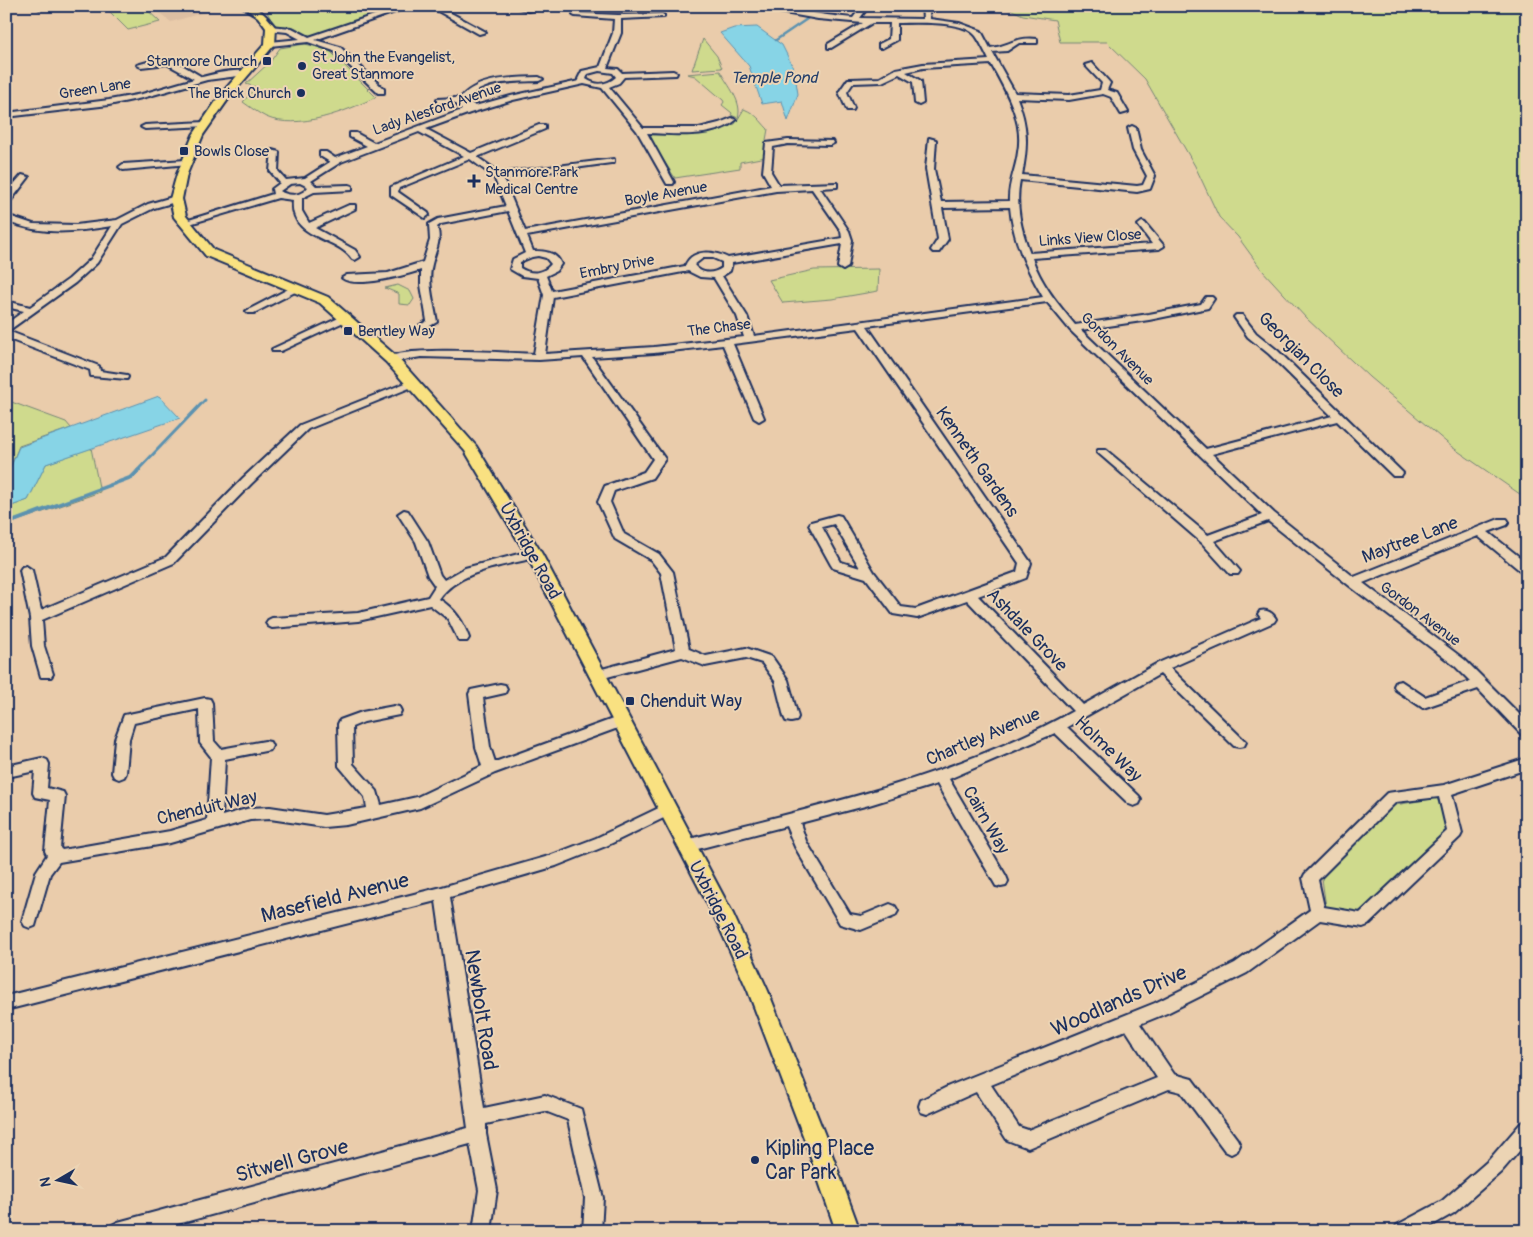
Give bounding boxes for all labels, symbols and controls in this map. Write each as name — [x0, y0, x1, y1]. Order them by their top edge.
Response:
place label: St John the Evangelist, Great Stanmore — [312, 48, 455, 84]
place label: Stanmore Church — [146, 52, 257, 71]
marker: Stanmore Church — [261, 55, 273, 67]
marker: St John the Evangelist, Great Stanmore — [296, 60, 308, 72]
water label: Temple Pond — [731, 68, 820, 88]
street label: Green Lane — [58, 74, 133, 104]
street label: Lady Alesford Avenue — [370, 78, 504, 140]
place label: The Brick Church — [187, 84, 291, 103]
marker: The Brick Church — [295, 87, 307, 99]
place label: Bowls Close — [194, 142, 270, 161]
marker: Bowls Close — [178, 145, 190, 157]
place label: Stanmore Park Medical Centre — [485, 163, 579, 199]
marker: Stanmore Park Medical Centre — [467, 174, 481, 188]
street label: Boyle Avenue — [623, 177, 709, 211]
street label: Links View Close — [1038, 225, 1143, 251]
street label: Embry Drive — [578, 250, 656, 284]
street label: Georgian Close — [1253, 307, 1349, 403]
street label: Gordon Avenue — [1076, 308, 1158, 390]
street label: The Chase — [686, 315, 752, 341]
place label: Bentley Way — [358, 322, 435, 341]
marker: Bentley Way — [342, 325, 354, 337]
street label: Kenneth Gardens — [930, 402, 1024, 522]
street label: Uxbridge Road — [494, 499, 566, 603]
street label: Maytree Lane — [1359, 511, 1461, 569]
street label: Gordon Avenue — [1376, 578, 1464, 651]
street label: Ashdale Grove — [982, 583, 1073, 677]
place label: Chenduit Way — [640, 690, 742, 713]
marker: Chenduit Way — [624, 695, 636, 707]
street label: Chartley Avenue — [922, 703, 1044, 771]
street label: Holme Way — [1069, 711, 1147, 787]
street label: Cairn Way — [957, 782, 1015, 858]
street label: Chenduit Way — [155, 785, 260, 831]
street label: Uxbridge Road — [683, 857, 753, 963]
street label: Masefield Avenue — [258, 866, 412, 929]
street label: Newbolt Road — [458, 948, 504, 1072]
street label: Woodlands Drive — [1047, 959, 1192, 1043]
street label: Sitwell Grove — [233, 1133, 352, 1189]
place label: Kipling Place Car Park — [765, 1135, 875, 1186]
north arrow — [32, 1154, 82, 1204]
marker: Kipling Place Car Park — [749, 1154, 761, 1166]
text: N — [37, 1176, 55, 1188]

